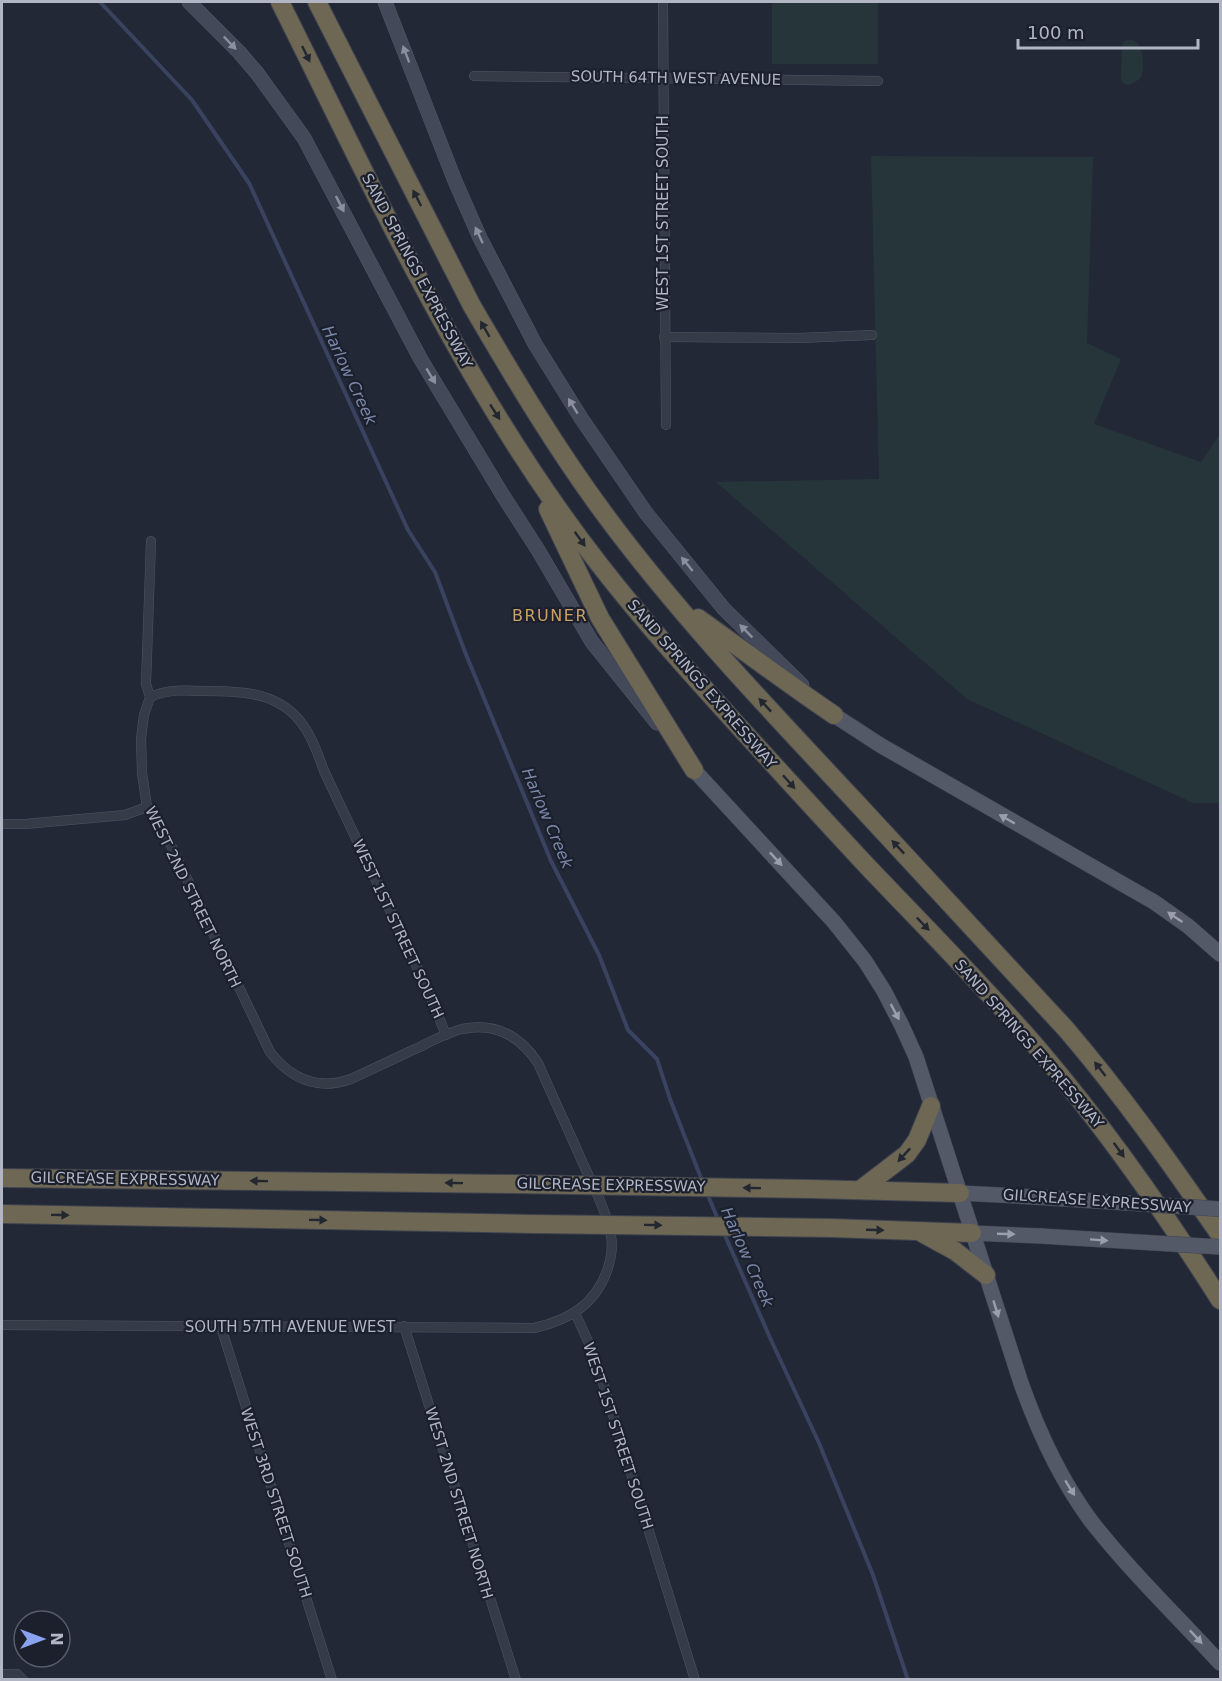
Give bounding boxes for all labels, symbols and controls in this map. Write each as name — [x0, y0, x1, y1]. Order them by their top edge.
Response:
scale bar — [1018, 12, 1198, 50]
text: 100 m — [1027, 22, 1085, 43]
one-way arrow — [223, 36, 237, 51]
one-way arrow — [301, 45, 310, 62]
one-way arrow — [401, 45, 410, 63]
street label: SOUTH 64TH WEST AVENUE — [571, 67, 781, 89]
street label: WEST 1ST STREET SOUTH — [654, 115, 672, 311]
street label: SAND SPRINGS EXPRESSWAY — [358, 170, 477, 372]
one-way arrow — [412, 189, 422, 206]
one-way arrow — [335, 195, 344, 212]
one-way arrow — [474, 227, 483, 244]
one-way arrow — [480, 321, 491, 337]
water label: Harlow Creek — [318, 322, 381, 429]
one-way arrow — [425, 368, 436, 384]
one-way arrow — [568, 397, 579, 414]
one-way arrow — [489, 403, 501, 419]
one-way arrow — [574, 530, 586, 546]
one-way arrow — [681, 557, 694, 572]
street label: SAND SPRINGS EXPRESSWAY — [624, 596, 781, 773]
district label: BRUNER — [512, 606, 588, 625]
one-way arrow — [740, 624, 754, 638]
one-way arrow — [758, 697, 772, 712]
water label: Harlow Creek — [518, 765, 578, 872]
one-way arrow — [782, 775, 796, 790]
street label: WEST 2ND STREET NORTH — [141, 803, 245, 991]
one-way arrow — [999, 813, 1015, 824]
street label: WEST 1ST STREET SOUTH — [349, 837, 447, 1021]
one-way arrow — [891, 840, 905, 855]
one-way arrow — [769, 851, 782, 866]
one-way arrow — [1167, 912, 1183, 923]
one-way arrow — [916, 916, 930, 931]
street label: SAND SPRINGS EXPRESSWAY — [951, 956, 1108, 1133]
one-way arrow — [890, 1004, 900, 1021]
one-way arrow — [1094, 1062, 1106, 1077]
one-way arrow — [1113, 1143, 1125, 1158]
one-way arrow — [898, 1147, 911, 1162]
street label: GILCREASE EXPRESSWAY — [30, 1168, 220, 1190]
street label: GILCREASE EXPRESSWAY — [516, 1174, 706, 1196]
one-way arrow — [249, 1176, 268, 1186]
one-way arrow — [444, 1178, 463, 1188]
one-way arrow — [743, 1183, 762, 1193]
street label: GILCREASE EXPRESSWAY — [1002, 1185, 1193, 1217]
water label: Harlow Creek — [717, 1204, 778, 1311]
one-way arrow — [50, 1211, 69, 1220]
one-way arrow — [308, 1215, 327, 1224]
one-way arrow — [644, 1221, 663, 1230]
one-way arrow — [865, 1225, 884, 1234]
one-way arrow — [997, 1230, 1016, 1239]
one-way arrow — [1090, 1235, 1109, 1244]
one-way arrow — [992, 1300, 1002, 1318]
street label: SOUTH 57TH AVENUE WEST — [185, 1318, 396, 1336]
street label: WEST 1ST STREET SOUTH — [579, 1340, 657, 1532]
street label: WEST 2ND STREET NORTH — [421, 1405, 497, 1601]
street label: WEST 3RD STREET SOUTH — [237, 1406, 315, 1600]
one-way arrow — [1064, 1480, 1076, 1496]
north arrow — [12, 1609, 72, 1669]
one-way arrow — [1189, 1629, 1203, 1644]
text: N — [47, 1632, 66, 1646]

